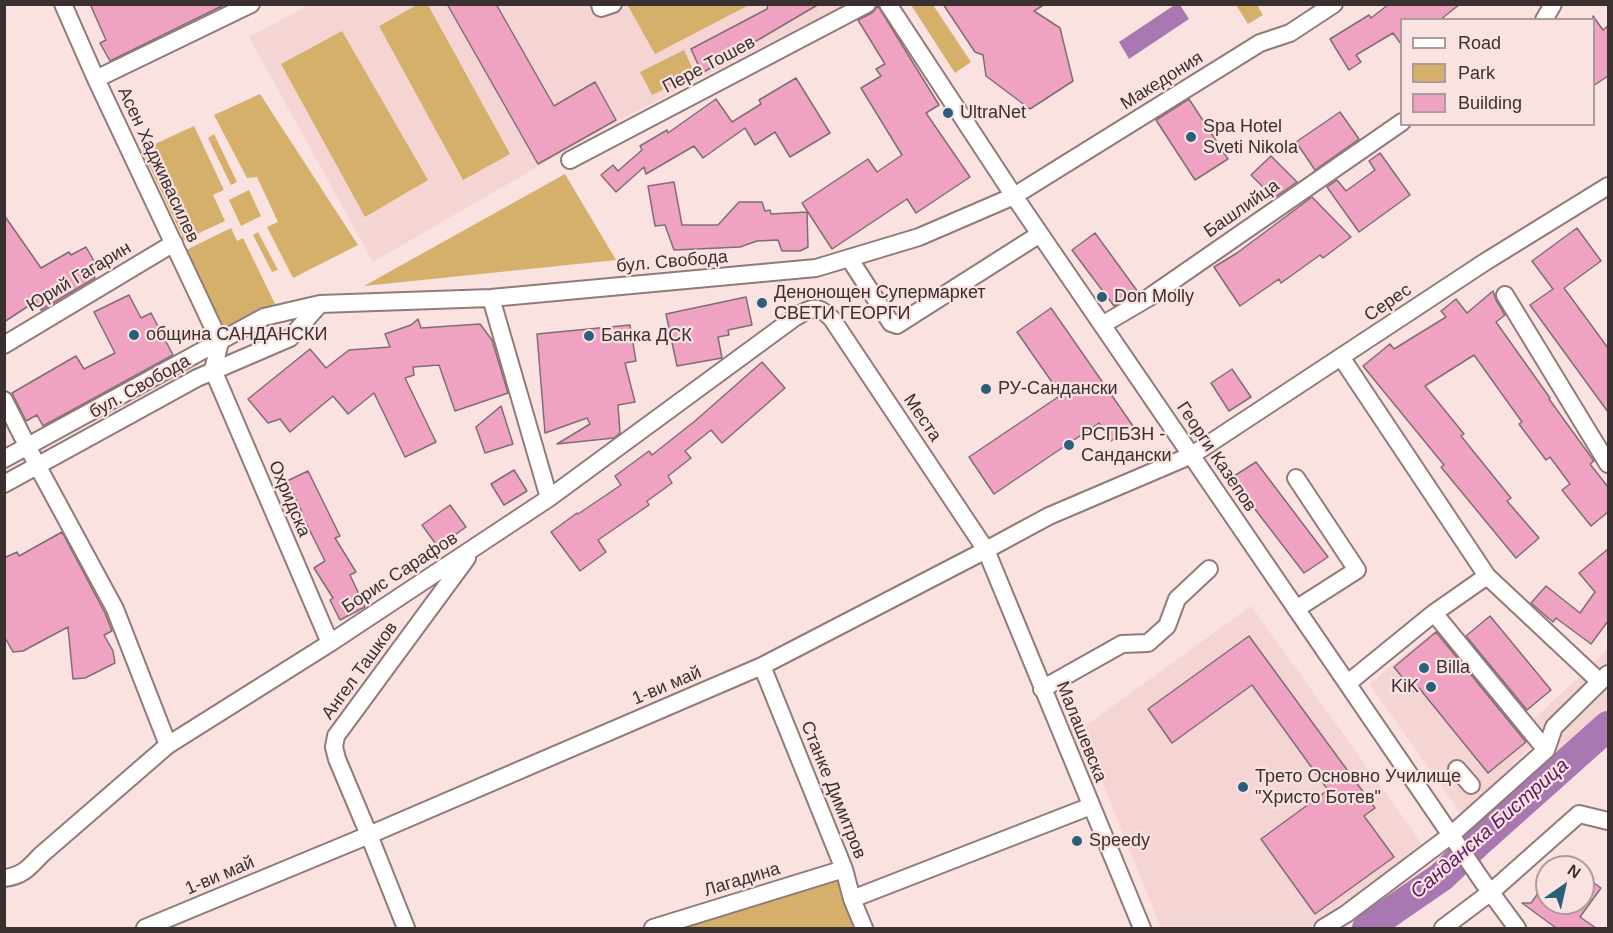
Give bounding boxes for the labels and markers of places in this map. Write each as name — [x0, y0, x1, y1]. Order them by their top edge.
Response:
place label: UltraNet — [960, 102, 1026, 124]
marker: UltraNet — [941, 106, 955, 120]
place label: Spa Hotel Sveti Nikola — [1203, 116, 1298, 158]
marker: Spa Hotel Sveti Nikola — [1184, 130, 1198, 144]
place label: Денонощен Супермаркет СВЕТИ ГЕОРГИ — [774, 282, 986, 324]
place label: Don Molly — [1114, 286, 1194, 308]
marker: Don Molly — [1095, 290, 1109, 304]
marker: Денонощен Супермаркет СВЕТИ ГЕОРГИ — [755, 296, 769, 310]
place label: община САНДАНСКИ — [146, 324, 327, 346]
place label: Банка ДСК — [601, 325, 692, 347]
marker: община САНДАНСКИ — [127, 328, 141, 342]
marker: Банка ДСК — [582, 329, 596, 343]
place label: РУ-Сандански — [998, 378, 1118, 400]
marker: РУ-Сандански — [979, 382, 993, 396]
place label: РСПБЗН - Сандански — [1081, 424, 1172, 466]
marker: РСПБЗН - Сандански — [1062, 438, 1076, 452]
place label: Billa — [1436, 657, 1470, 679]
marker: Billa — [1417, 661, 1431, 675]
place label: KiK — [1391, 676, 1419, 698]
marker: KiK — [1424, 680, 1438, 694]
place label: Трето Основно Училище "Христо Ботев" — [1255, 766, 1461, 808]
marker: Трето Основно Училище "Христо Ботев" — [1236, 780, 1250, 794]
place label: Speedy — [1089, 830, 1150, 852]
marker: Speedy — [1070, 834, 1084, 848]

